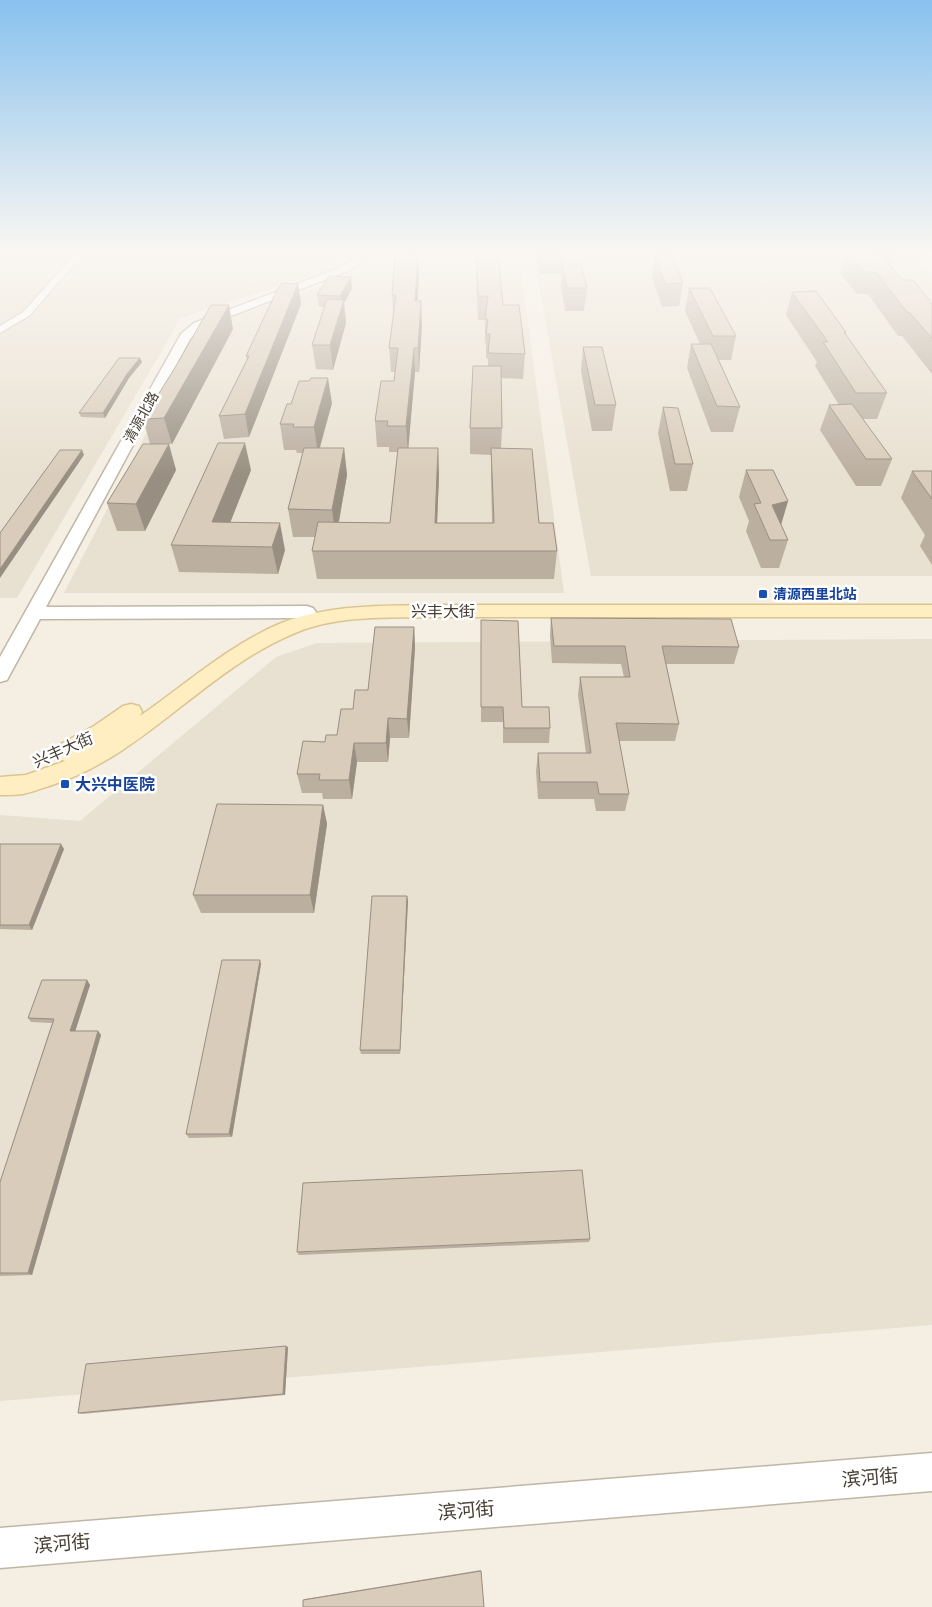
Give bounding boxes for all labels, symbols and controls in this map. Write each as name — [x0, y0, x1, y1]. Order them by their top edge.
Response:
street label: 清源北路 — [120, 389, 162, 445]
place label: 清源西里北站 — [773, 586, 857, 602]
marker: 清源西里北站 — [757, 588, 769, 600]
street label: 兴丰大街 — [411, 602, 475, 621]
street label: 兴丰大街 — [30, 728, 96, 772]
place label: 大兴中医院 — [75, 775, 155, 794]
marker: 大兴中医院 — [59, 778, 71, 790]
street label: 滨河街 — [841, 1464, 899, 1490]
street label: 滨河街 — [437, 1497, 495, 1523]
street label: 滨河街 — [33, 1530, 91, 1556]

